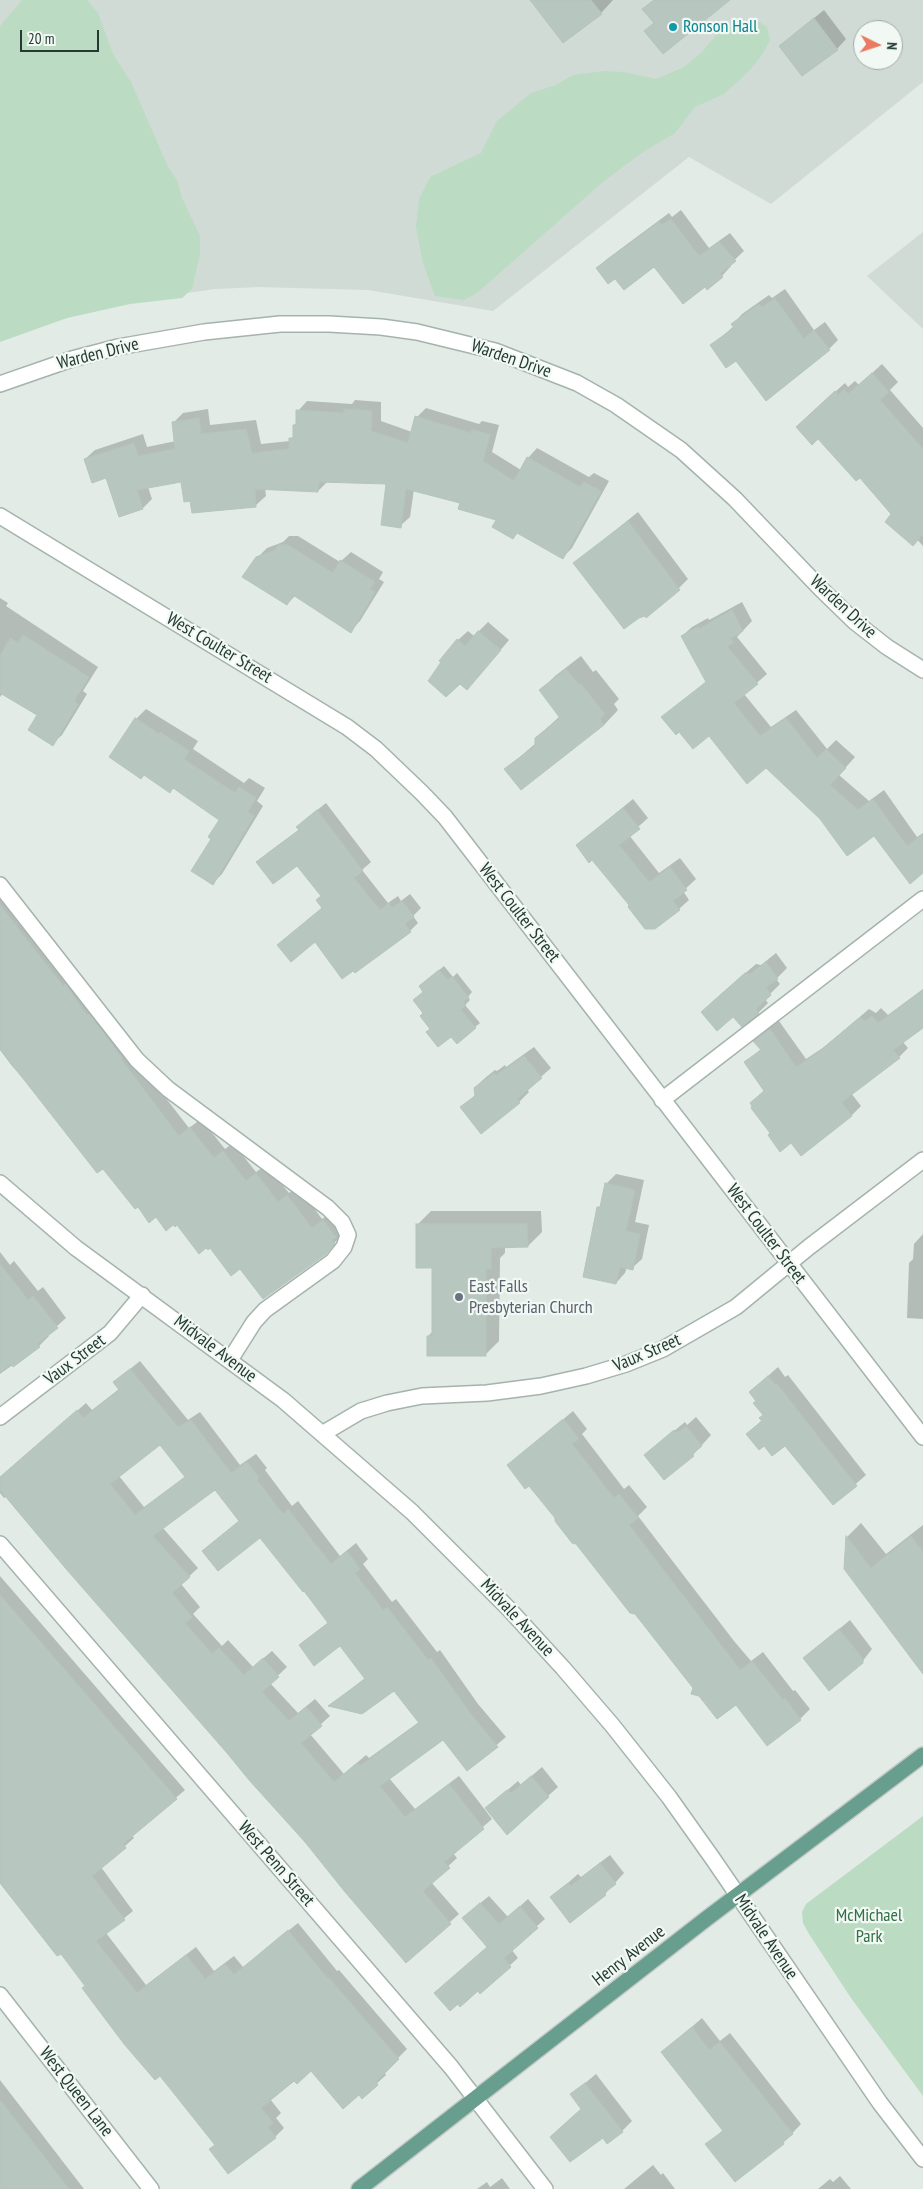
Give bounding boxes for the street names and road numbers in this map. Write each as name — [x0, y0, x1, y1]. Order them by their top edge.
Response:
street label: Warden Drive — [55, 333, 141, 375]
street label: Warden Drive — [468, 335, 554, 383]
street label: Warden Drive — [805, 571, 881, 643]
street label: West Coulter Street — [162, 608, 276, 688]
street label: West Coulter Street — [474, 859, 564, 967]
street label: West Coulter Street — [721, 1180, 811, 1288]
street label: Midvale Avenue — [169, 1311, 261, 1387]
street label: Vaux Street — [610, 1329, 684, 1377]
street label: Vaux Street — [40, 1330, 110, 1390]
street label: Midvale Avenue — [476, 1575, 558, 1661]
street label: West Penn Street — [233, 1817, 319, 1911]
street label: Midvale Avenue — [730, 1890, 802, 1984]
street label: Henry Avenue — [588, 1921, 670, 1991]
street label: West Queen Lane — [34, 2043, 118, 2141]

